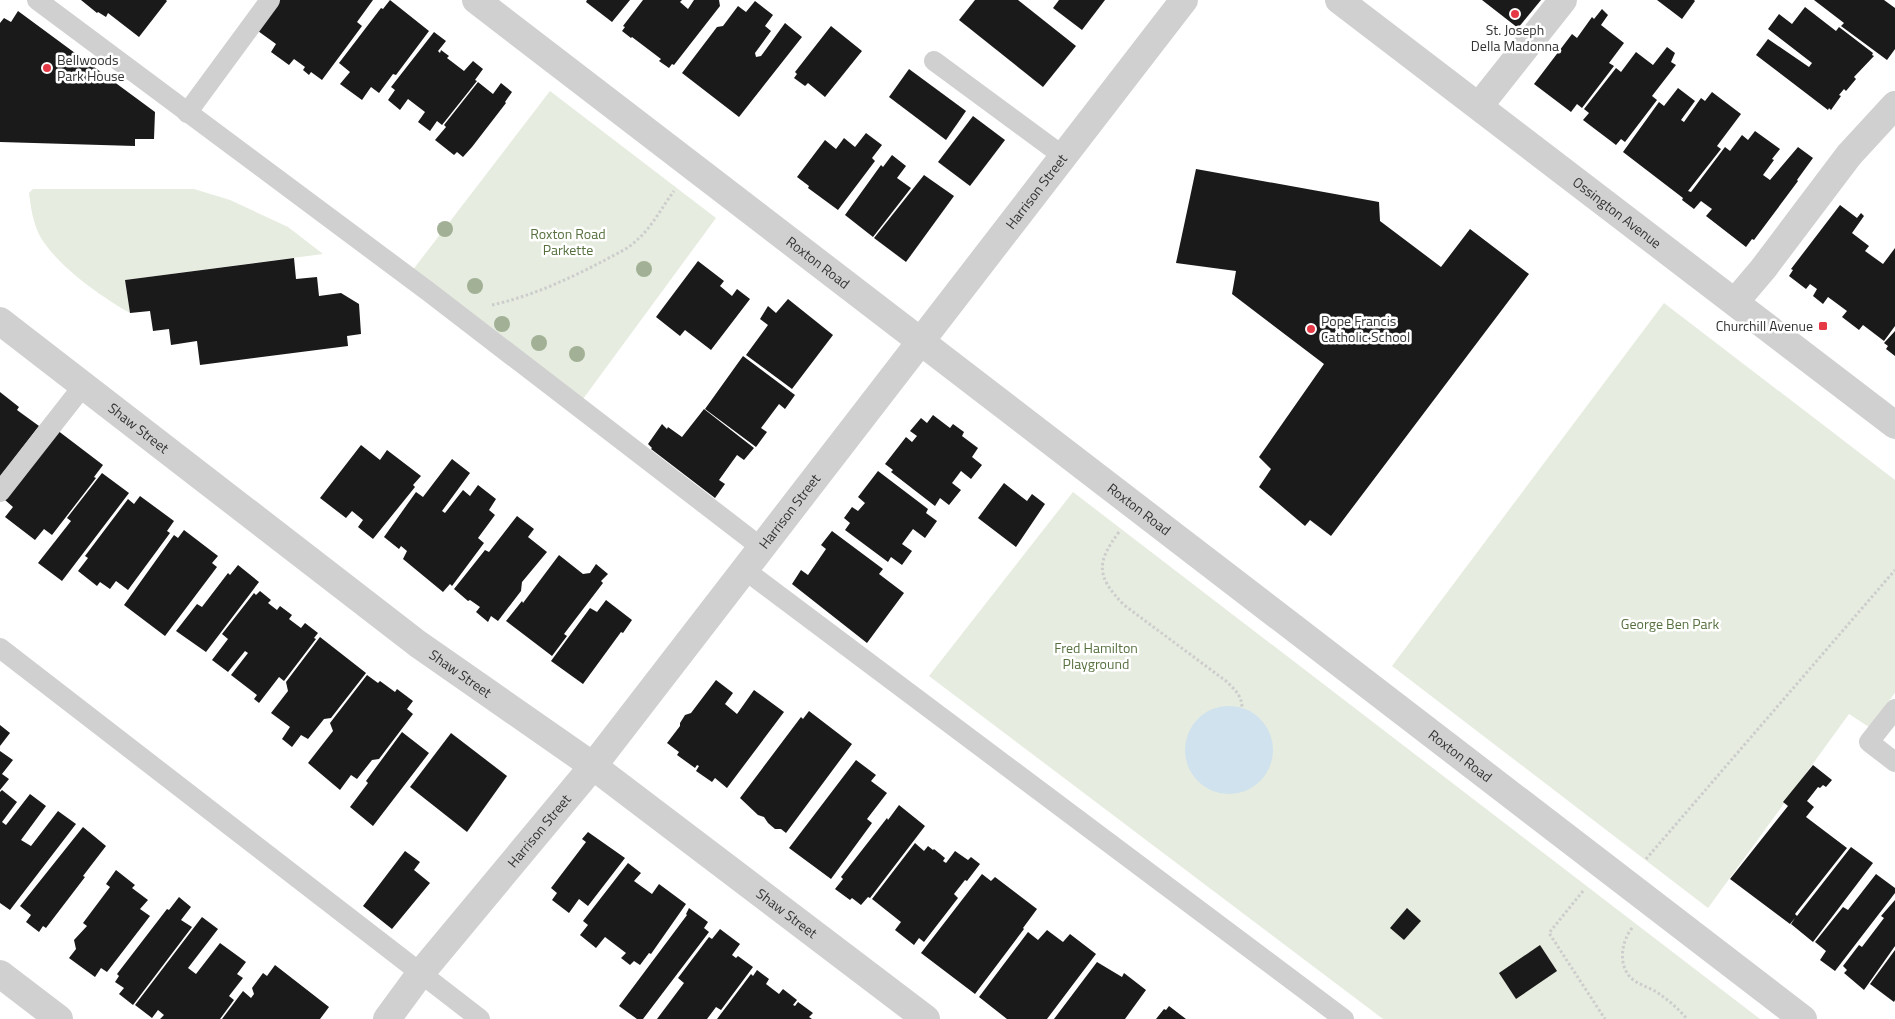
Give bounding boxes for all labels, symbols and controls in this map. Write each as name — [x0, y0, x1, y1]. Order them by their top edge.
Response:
marker: St. Joseph Della Madonna — [1509, 8, 1521, 20]
place label: St. Joseph Della Madonna — [1471, 19, 1559, 56]
place label: Bellwoods Park House — [57, 49, 125, 86]
marker: Bellwoods Park House — [41, 62, 53, 74]
street label: Harrison Street — [1000, 149, 1072, 233]
street label: Ossington Avenue — [1569, 171, 1666, 253]
park label: Roxton Road Parkette — [530, 223, 606, 260]
street label: Roxton Road — [782, 231, 854, 293]
place label: Pope Francis Catholic School — [1321, 310, 1410, 347]
place label: Churchill Avenue — [1716, 315, 1813, 336]
marker: Churchill Avenue — [1817, 320, 1829, 332]
marker: Pope Francis Catholic School — [1305, 323, 1317, 335]
street label: Shaw Street — [104, 397, 174, 458]
street label: Harrison Street — [753, 469, 825, 553]
street label: Roxton Road — [1103, 477, 1176, 540]
park label: George Ben Park — [1621, 613, 1719, 634]
park label: Fred Hamilton Playground — [1054, 637, 1138, 674]
street label: Shaw Street — [425, 644, 496, 702]
street label: Roxton Road — [1424, 724, 1497, 787]
street label: Harrison Street — [502, 789, 576, 872]
street label: Shaw Street — [752, 883, 822, 943]

